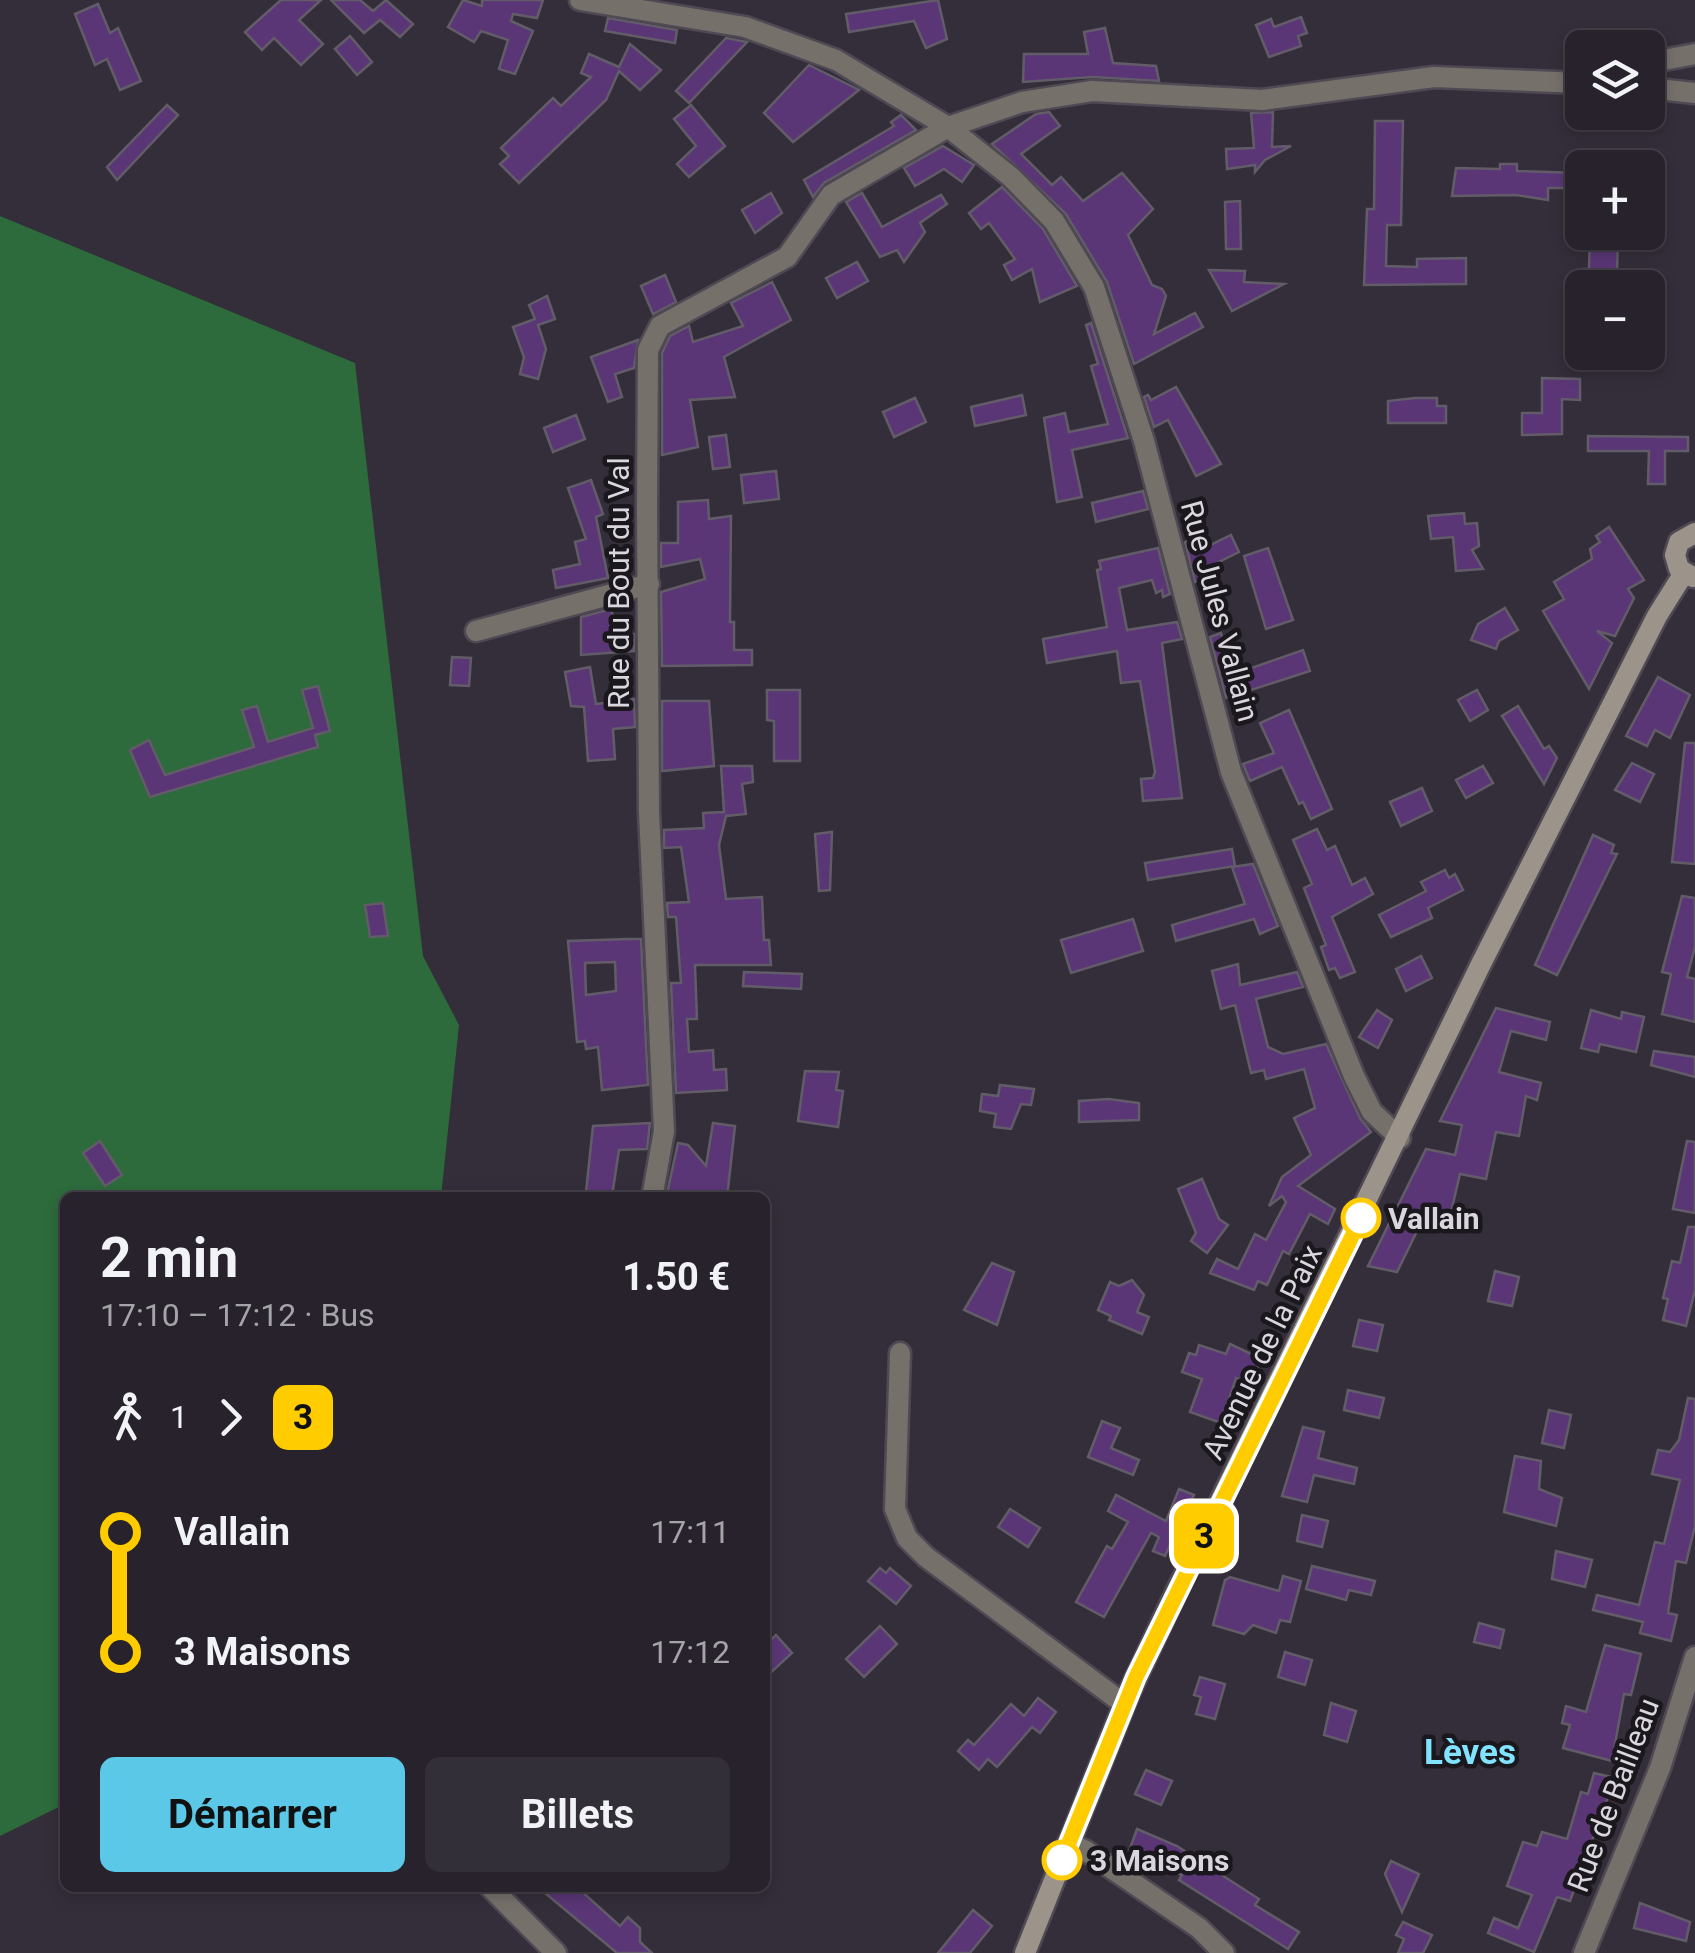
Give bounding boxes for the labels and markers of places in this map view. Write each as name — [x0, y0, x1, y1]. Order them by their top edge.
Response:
marker: Vallain — [1342, 1199, 1380, 1237]
place label: Vallain — [1388, 1201, 1480, 1236]
marker: 3 Maisons — [1043, 1841, 1081, 1879]
place label: 3 Maisons — [1090, 1843, 1230, 1878]

